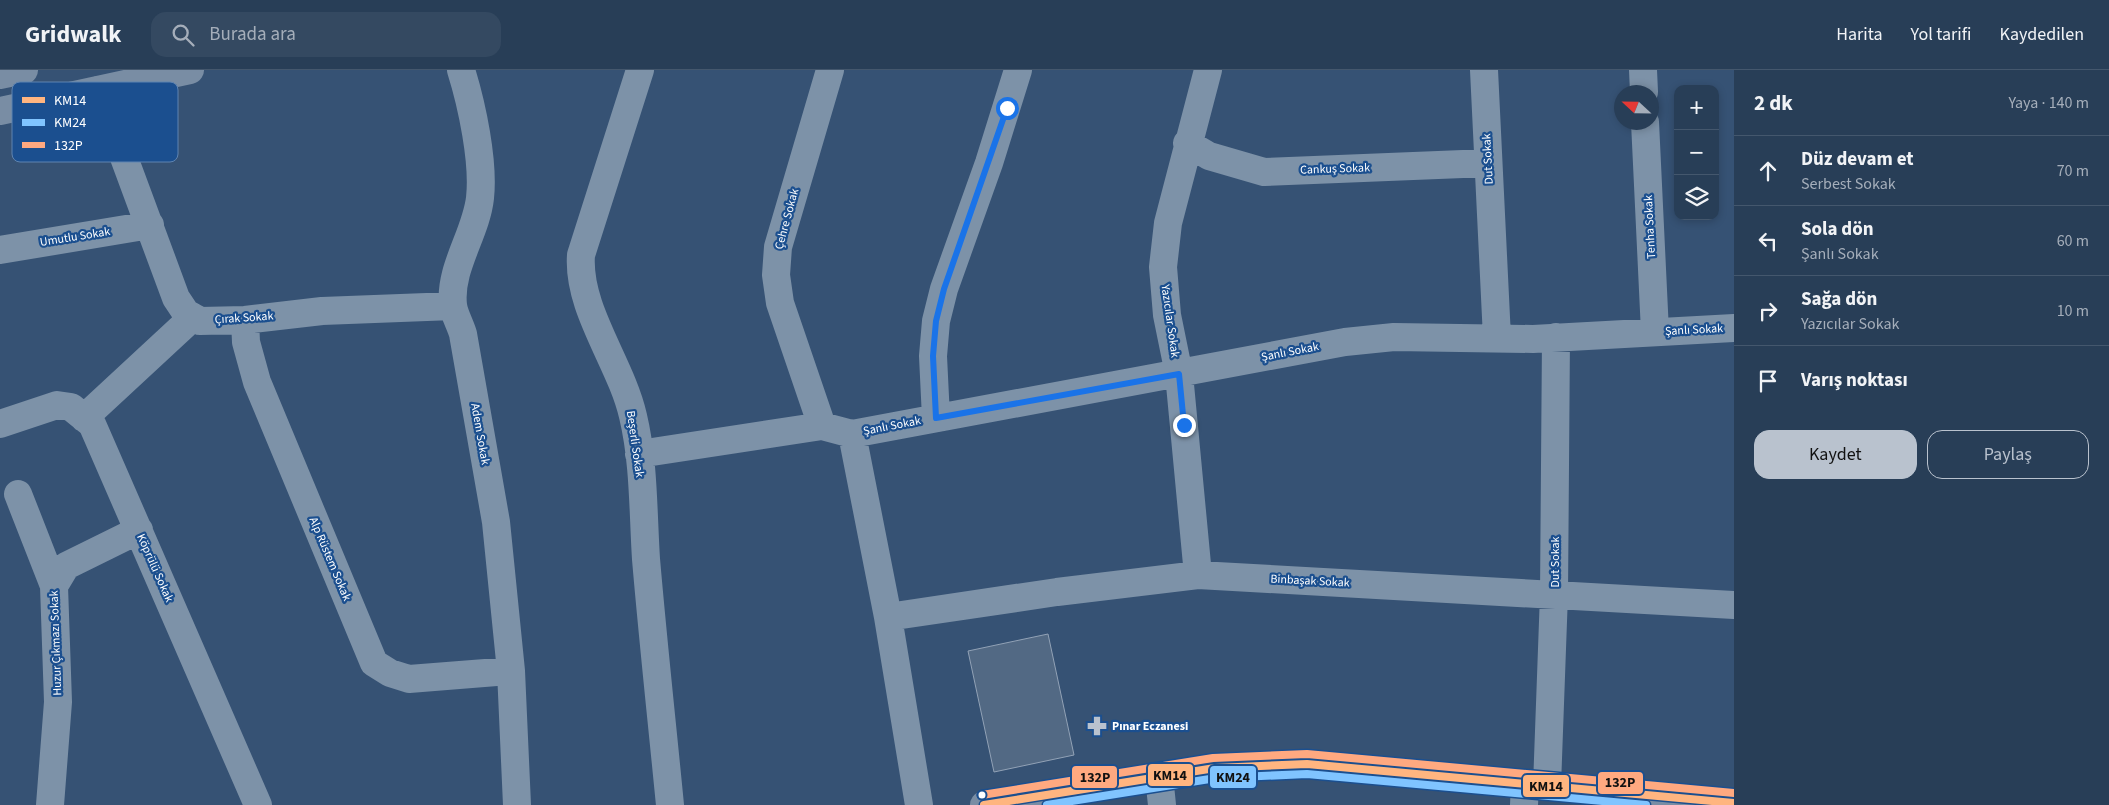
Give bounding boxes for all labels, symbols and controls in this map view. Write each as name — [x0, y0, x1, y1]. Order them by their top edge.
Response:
search box — [151, 12, 501, 57]
text: Gridwalk — [25, 17, 121, 52]
icon: search — [169, 21, 197, 49]
text: Burada ara — [209, 21, 296, 48]
text: Harita — [1836, 22, 1883, 47]
text: Yol tarifi — [1911, 22, 1971, 47]
text: Kaydedilen — [1999, 22, 2084, 47]
legend — [12, 82, 178, 162]
north arrow — [1614, 85, 1659, 130]
map controls — [1674, 85, 1719, 220]
button: + — [1674, 85, 1719, 130]
text: 2 dk — [1754, 88, 1793, 118]
text: KM14 — [54, 91, 86, 111]
text: Yaya · 140 m — [2008, 92, 2089, 114]
route start — [996, 97, 1019, 120]
text: KM24 — [54, 113, 86, 133]
button: − — [1674, 130, 1719, 175]
street label: Dut Sokak — [1478, 133, 1498, 185]
text: 132P — [54, 136, 83, 156]
text: Düz devam et — [1801, 146, 1914, 173]
icon: ahead — [1754, 157, 1782, 185]
street label: Cankuş Sokak — [1300, 159, 1370, 179]
text: 70 m — [2057, 160, 2089, 182]
text: Serbest Sokak — [1801, 173, 1896, 195]
button: layers — [1674, 175, 1719, 220]
street label: Çehre Sokak — [771, 187, 803, 251]
street label: Tenha Sokak — [1640, 195, 1660, 259]
text: Sola dön — [1801, 216, 1874, 243]
street label: Umutlu Sokak — [39, 223, 111, 251]
icon: left — [1754, 227, 1782, 255]
text: 60 m — [2057, 230, 2089, 252]
text: Şanlı Sokak — [1801, 243, 1879, 265]
street label: Yazıcılar Sokak — [1156, 282, 1184, 359]
text: Sağa dön — [1801, 286, 1877, 313]
icon: right — [1754, 297, 1782, 325]
text: 10 m — [2057, 300, 2089, 322]
street label: Çırak Sokak — [214, 307, 274, 329]
text: Yazıcılar Sokak — [1801, 313, 1899, 335]
street label: Şanlı Sokak — [1665, 320, 1724, 340]
street label: Şanlı Sokak — [1260, 338, 1320, 366]
icon: arrive — [1754, 367, 1782, 395]
text: Varış noktası — [1801, 367, 1908, 394]
street label: Adem Sokak — [466, 402, 494, 466]
street label: Beşerli Sokak — [622, 409, 648, 479]
street label: Şanlı Sokak — [862, 412, 922, 440]
route end — [1173, 414, 1196, 437]
button: Kaydet — [1754, 430, 1917, 479]
button: Paylaş — [1927, 430, 2089, 479]
street label: Alp Rüstem Sokak — [305, 514, 355, 604]
street label: Köprülü Sokak — [132, 531, 178, 605]
street label: Dut Sokak — [1547, 536, 1564, 588]
street label: Binbaşak Sokak — [1270, 570, 1350, 592]
street label: Huzur Çıkmazı Sokak — [46, 590, 66, 696]
pharmacy icon: Pınar Eczanesi — [1086, 715, 1108, 737]
place label: Pınar Eczanesi — [1112, 718, 1188, 735]
line badge: KM14 — [1147, 763, 1194, 787]
line badge: 132P — [1071, 765, 1118, 789]
line badge: KM24 — [1209, 765, 1257, 789]
text: KM14 — [1153, 766, 1188, 786]
text: 132P — [1080, 768, 1110, 788]
text: KM24 — [1216, 768, 1251, 788]
line badge: 132P — [1597, 771, 1644, 795]
text: 132P — [1605, 773, 1635, 793]
line badge: KM14 — [1522, 774, 1570, 798]
text: KM14 — [1529, 777, 1564, 797]
unlabelled marker — [977, 790, 987, 800]

